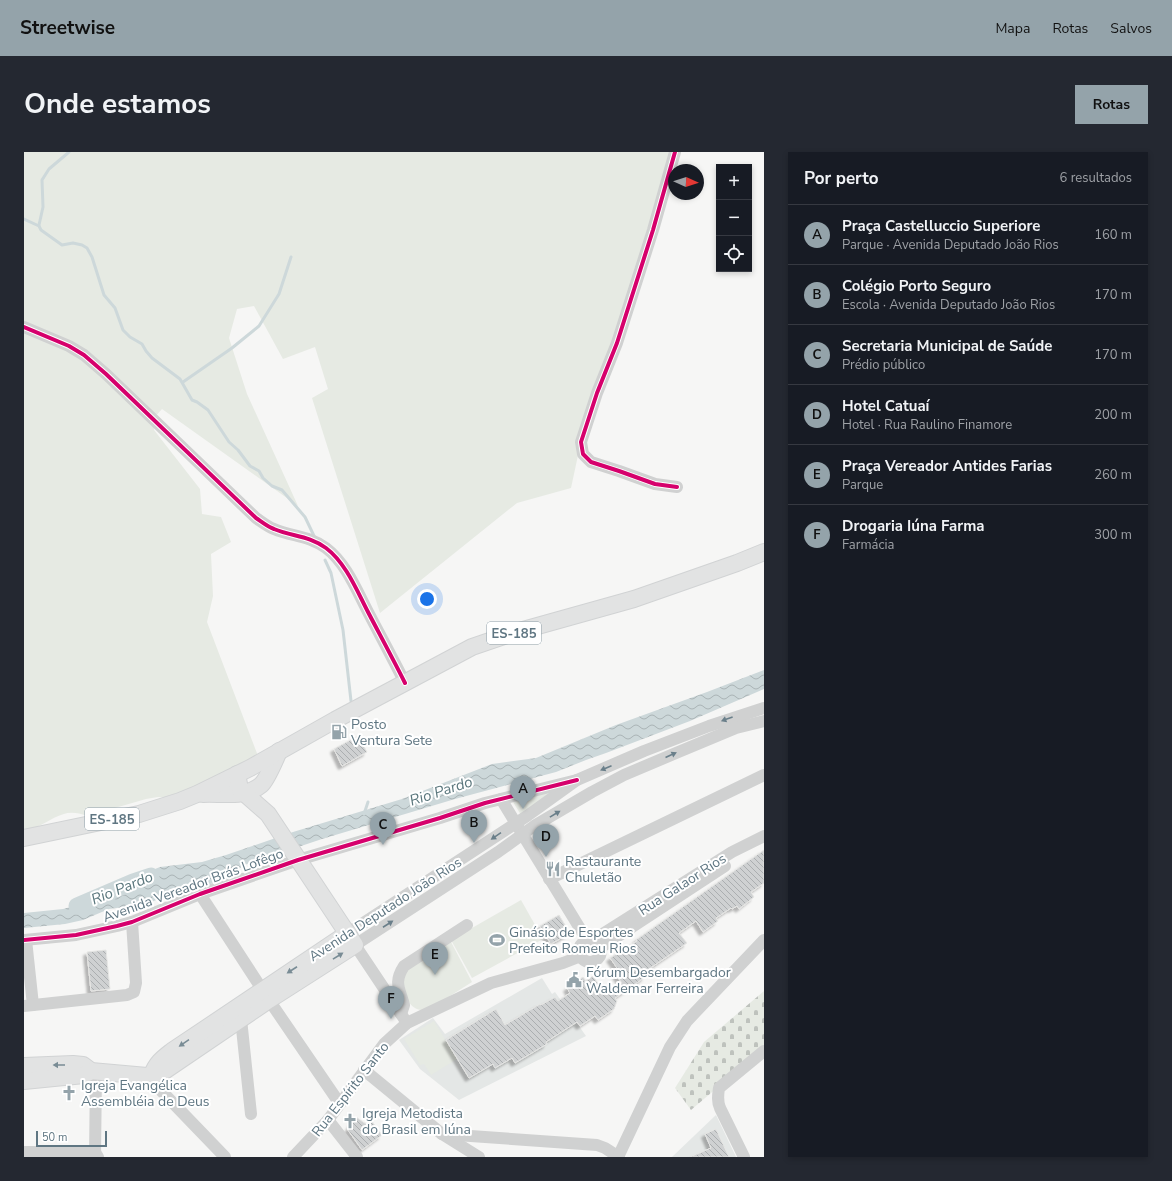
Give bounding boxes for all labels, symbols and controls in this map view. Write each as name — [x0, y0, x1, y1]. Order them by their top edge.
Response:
text: Streetwise — [20, 15, 115, 41]
text: Mapa — [995, 19, 1030, 38]
text: Rotas — [1052, 19, 1088, 38]
text: Salvos — [1110, 19, 1152, 38]
text: Onde estamos — [24, 85, 211, 123]
button: Rotas — [1075, 85, 1148, 124]
north arrow — [668, 164, 704, 200]
map controls — [716, 164, 752, 272]
button: + — [716, 164, 752, 200]
text: Por perto — [804, 167, 879, 190]
text: 6 resultados — [1060, 169, 1132, 187]
button: − — [716, 200, 752, 236]
text: Praça Castelluccio Superiore — [842, 216, 1040, 236]
text: A — [812, 226, 822, 244]
text: 160 m — [1094, 226, 1132, 244]
button: locate — [716, 236, 752, 272]
text: Parque · Avenida Deputado João Rios — [842, 236, 1059, 254]
text: Colégio Porto Seguro — [842, 276, 991, 296]
text: B — [813, 286, 821, 304]
text: 170 m — [1094, 286, 1132, 304]
text: Escola · Avenida Deputado João Rios — [842, 296, 1055, 314]
text: Secretaria Municipal de Saúde — [842, 336, 1052, 356]
text: C — [813, 346, 821, 364]
text: 170 m — [1094, 346, 1132, 364]
text: Prédio público — [842, 356, 925, 374]
text: Hotel Catuaí — [842, 396, 929, 416]
text: D — [812, 406, 822, 424]
text: 200 m — [1094, 406, 1132, 424]
text: Hotel · Rua Raulino Finamore — [842, 416, 1012, 434]
text: Praça Vereador Antides Farias — [842, 456, 1052, 476]
text: E — [813, 466, 821, 484]
text: 260 m — [1094, 466, 1132, 484]
text: Parque — [842, 476, 883, 494]
text: Drogaria Iúna Farma — [842, 516, 985, 536]
text: F — [813, 526, 821, 544]
text: 300 m — [1094, 526, 1132, 544]
text: Farmácia — [842, 536, 894, 554]
your location — [417, 589, 437, 609]
road number: ES-185 — [487, 622, 541, 644]
place label: Posto Ventura Sete — [350, 715, 432, 750]
one-way arrow — [720, 717, 732, 723]
fuel station icon: Posto Ventura Sete — [330, 723, 348, 741]
one-way arrow — [665, 752, 676, 758]
one-way arrow — [601, 765, 612, 771]
water label: Rio Pardo — [407, 771, 475, 811]
pin: A — [510, 776, 536, 809]
road number: ES-185 — [85, 808, 139, 830]
pin: B — [461, 810, 487, 843]
one-way arrow — [549, 810, 561, 817]
pin: C — [370, 812, 396, 845]
pin: D — [533, 824, 559, 857]
one-way arrow — [491, 832, 501, 840]
street label: Avenida Vereador Brás Lofêgo — [100, 844, 286, 927]
street label: Rua Galaor Rios — [635, 849, 730, 920]
place label: Rastaurante Chuletão — [565, 852, 641, 887]
street label: Avenida Deputado João Rios — [305, 853, 466, 966]
restaurant icon: Rastaurante Chuletão — [544, 860, 562, 878]
water label: Rio Pardo — [88, 867, 156, 909]
one-way arrow — [383, 920, 393, 928]
place label: Ginásio de Esportes Prefeito Romeu Rios — [509, 923, 637, 958]
sports icon: Ginásio de Esportes Prefeito Romeu Rios — [488, 931, 506, 949]
pin: E — [422, 942, 448, 975]
one-way arrow — [332, 953, 344, 960]
place label: Fórum Desembargador Waldemar Ferreira — [586, 963, 731, 998]
one-way arrow — [286, 967, 298, 974]
public building icon: Fórum Desembargador Waldemar Ferreira — [565, 971, 583, 989]
pin: F — [378, 986, 404, 1019]
street label: Rua Espírito Santo — [307, 1038, 394, 1141]
one-way arrow — [179, 1039, 189, 1047]
one-way arrow — [53, 1061, 65, 1068]
place label: Igreja Evangélica Assembléia de Deus — [81, 1076, 210, 1111]
church icon: Igreja Evangélica Assembléia de Deus — [60, 1084, 78, 1102]
place label: Igreja Metodista do Brasil em Iúna — [362, 1104, 471, 1139]
church icon: Igreja Metodista do Brasil em Iúna — [341, 1112, 359, 1130]
scale bar — [36, 1129, 107, 1148]
text: 50 m — [42, 1130, 67, 1145]

